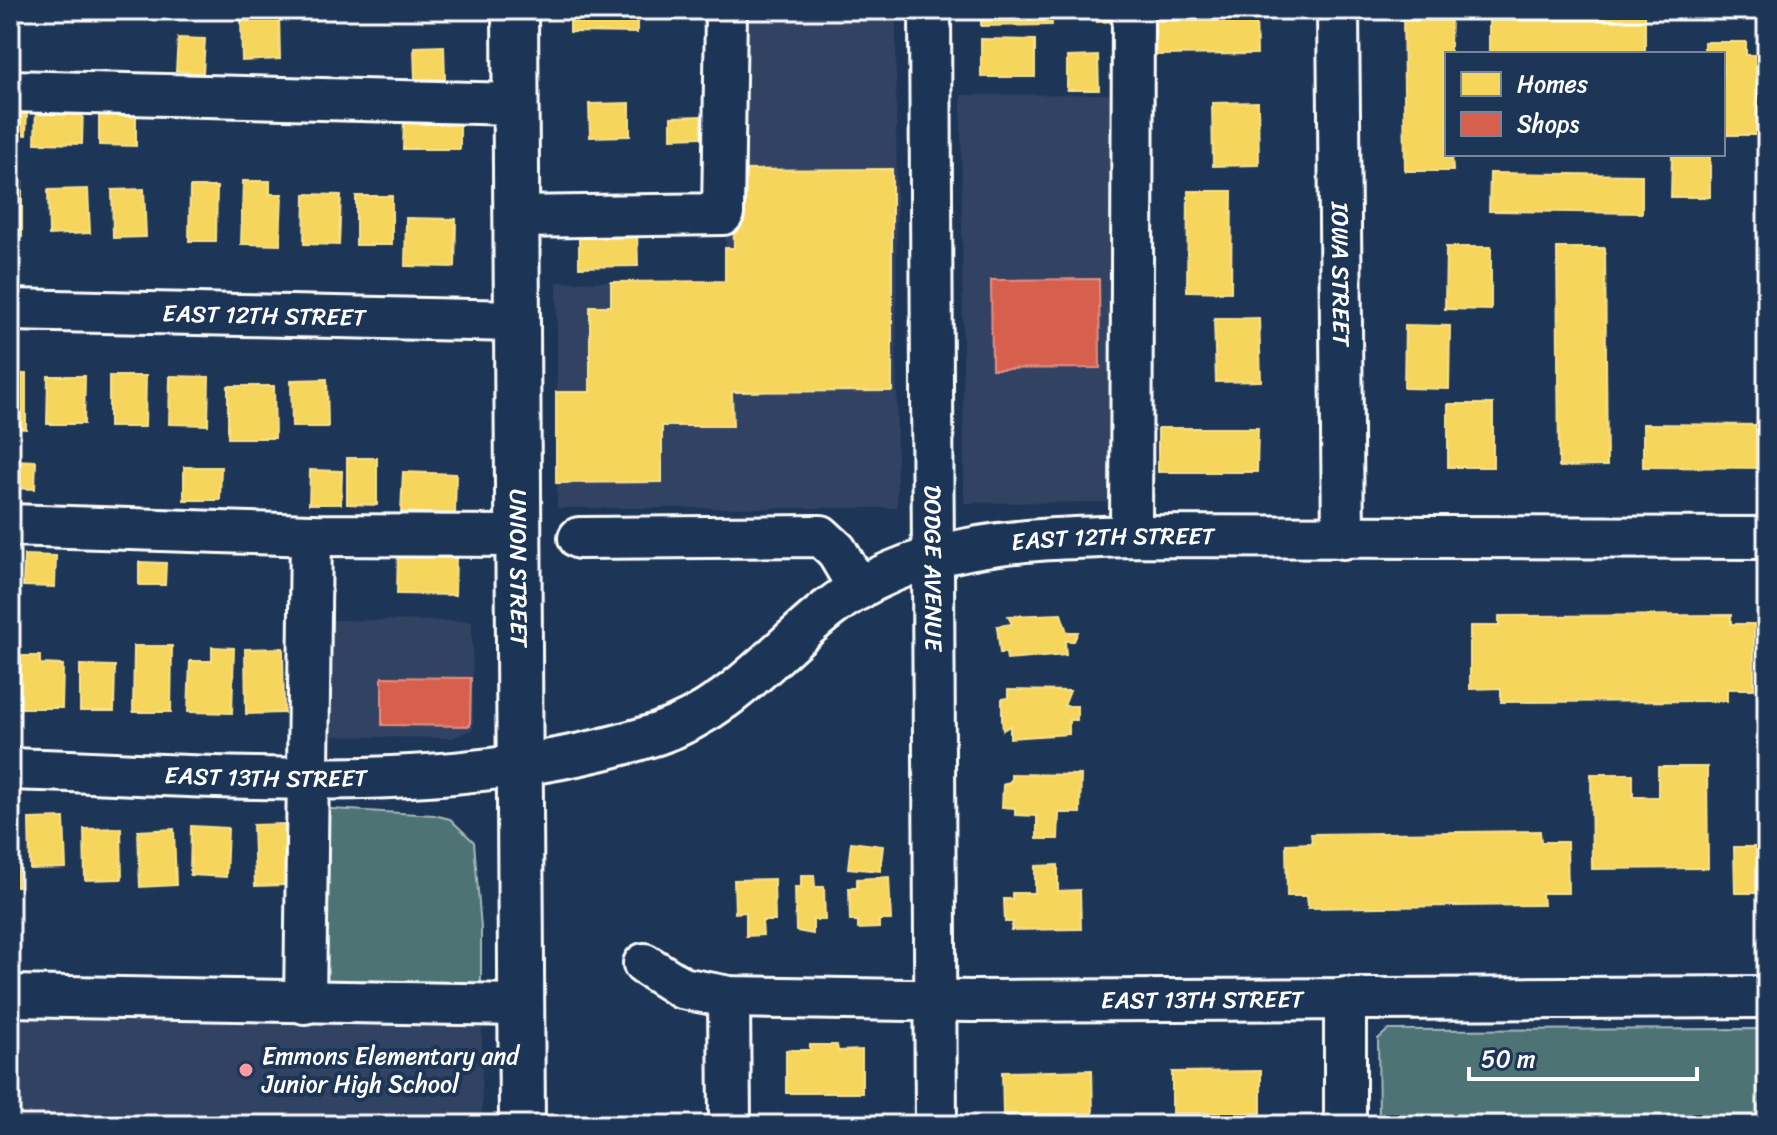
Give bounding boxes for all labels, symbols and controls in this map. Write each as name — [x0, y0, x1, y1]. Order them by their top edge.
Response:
legend — [1445, 52, 1725, 156]
text: Homes — [1517, 63, 1588, 105]
text: Shops — [1517, 103, 1580, 145]
street label: IOWA STREET — [1319, 201, 1362, 348]
street label: EAST 12TH STREET — [162, 292, 367, 339]
street label: DODGE AVENUE — [912, 485, 954, 653]
street label: UNION STREET — [497, 489, 540, 649]
street label: EAST 12TH STREET — [1009, 515, 1216, 563]
street label: EAST 13TH STREET — [164, 754, 369, 800]
street label: EAST 13TH STREET — [1101, 978, 1305, 1021]
scale bar — [1469, 1031, 1697, 1081]
place label: Emmons Elementary and Junior High School — [261, 1035, 520, 1105]
text: 50 m — [1481, 1038, 1536, 1080]
marker: Emmons Elementary and Junior High School — [237, 1061, 255, 1079]

